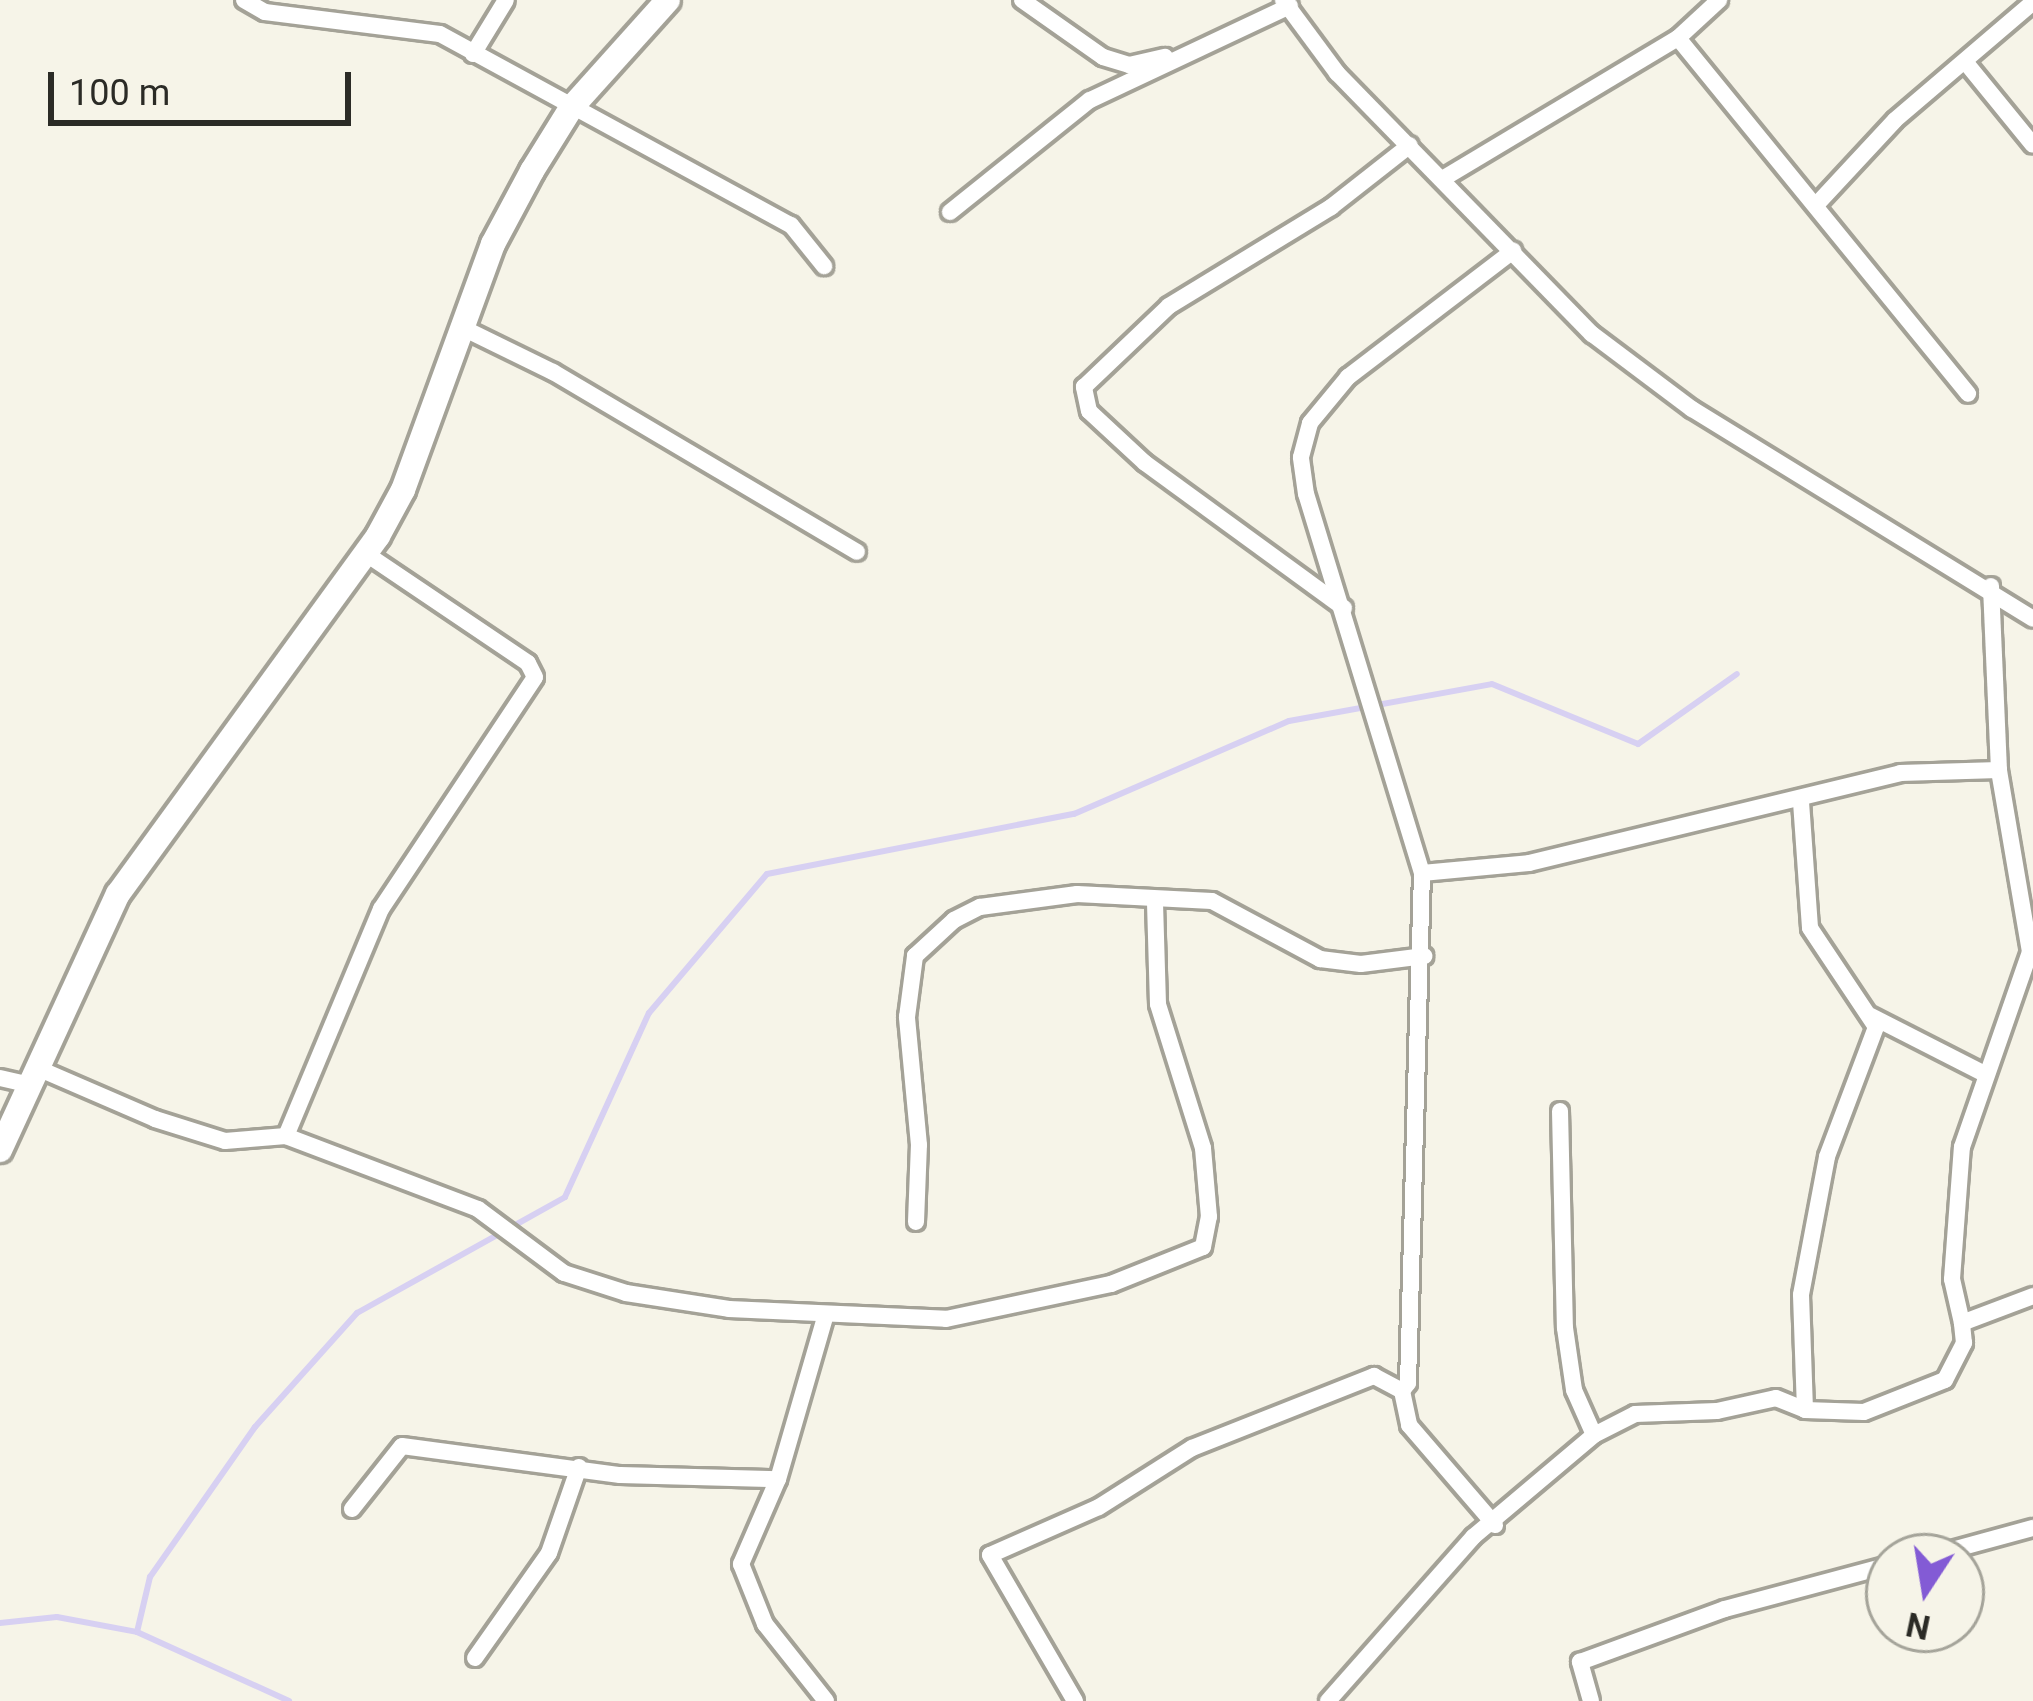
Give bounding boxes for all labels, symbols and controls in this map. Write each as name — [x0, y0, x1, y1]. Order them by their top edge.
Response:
scale bar — [54, 48, 357, 122]
text: 100 m — [69, 72, 170, 114]
north arrow — [1865, 1533, 1985, 1653]
text: N — [1903, 1604, 1933, 1647]

